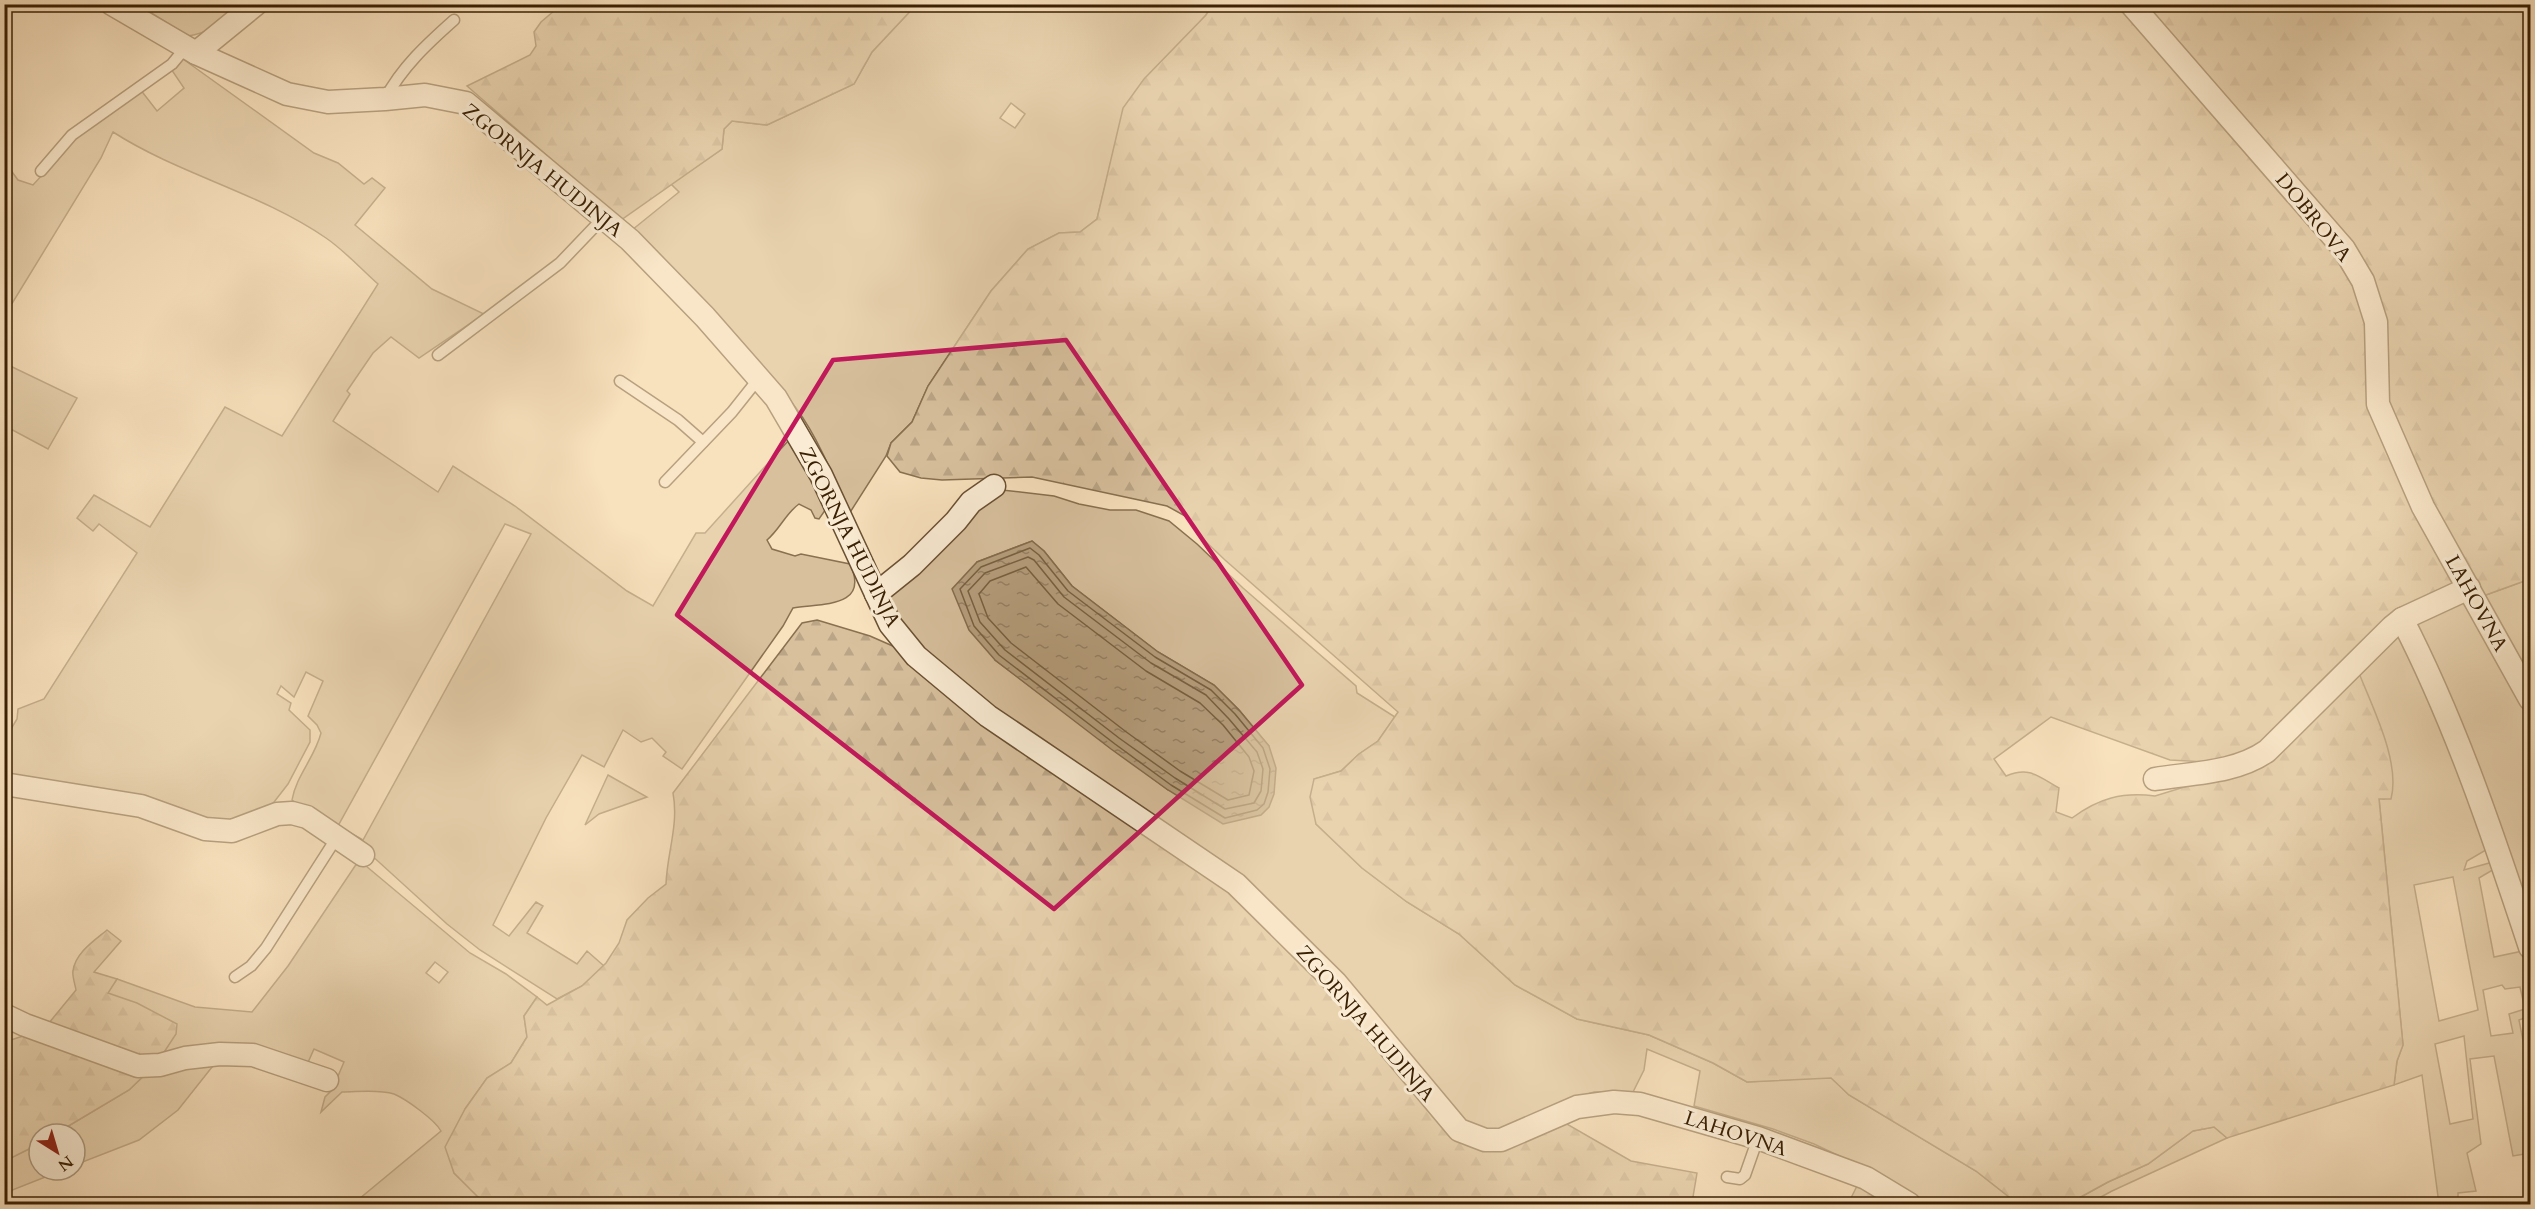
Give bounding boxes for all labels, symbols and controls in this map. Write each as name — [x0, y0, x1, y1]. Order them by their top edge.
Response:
street label: ZGORNJA HUDINJA — [457, 97, 629, 244]
street label: DOBROVA — [2269, 167, 2358, 268]
street label: ZGORNJA HUDINJA — [792, 443, 907, 633]
street label: LAHOVNA — [2439, 550, 2515, 657]
street label: ZGORNJA HUDINJA — [1290, 939, 1442, 1108]
street label: LAHOVNA — [1681, 1104, 1791, 1163]
north arrow — [27, 1122, 87, 1182]
text: N — [53, 1150, 78, 1176]

